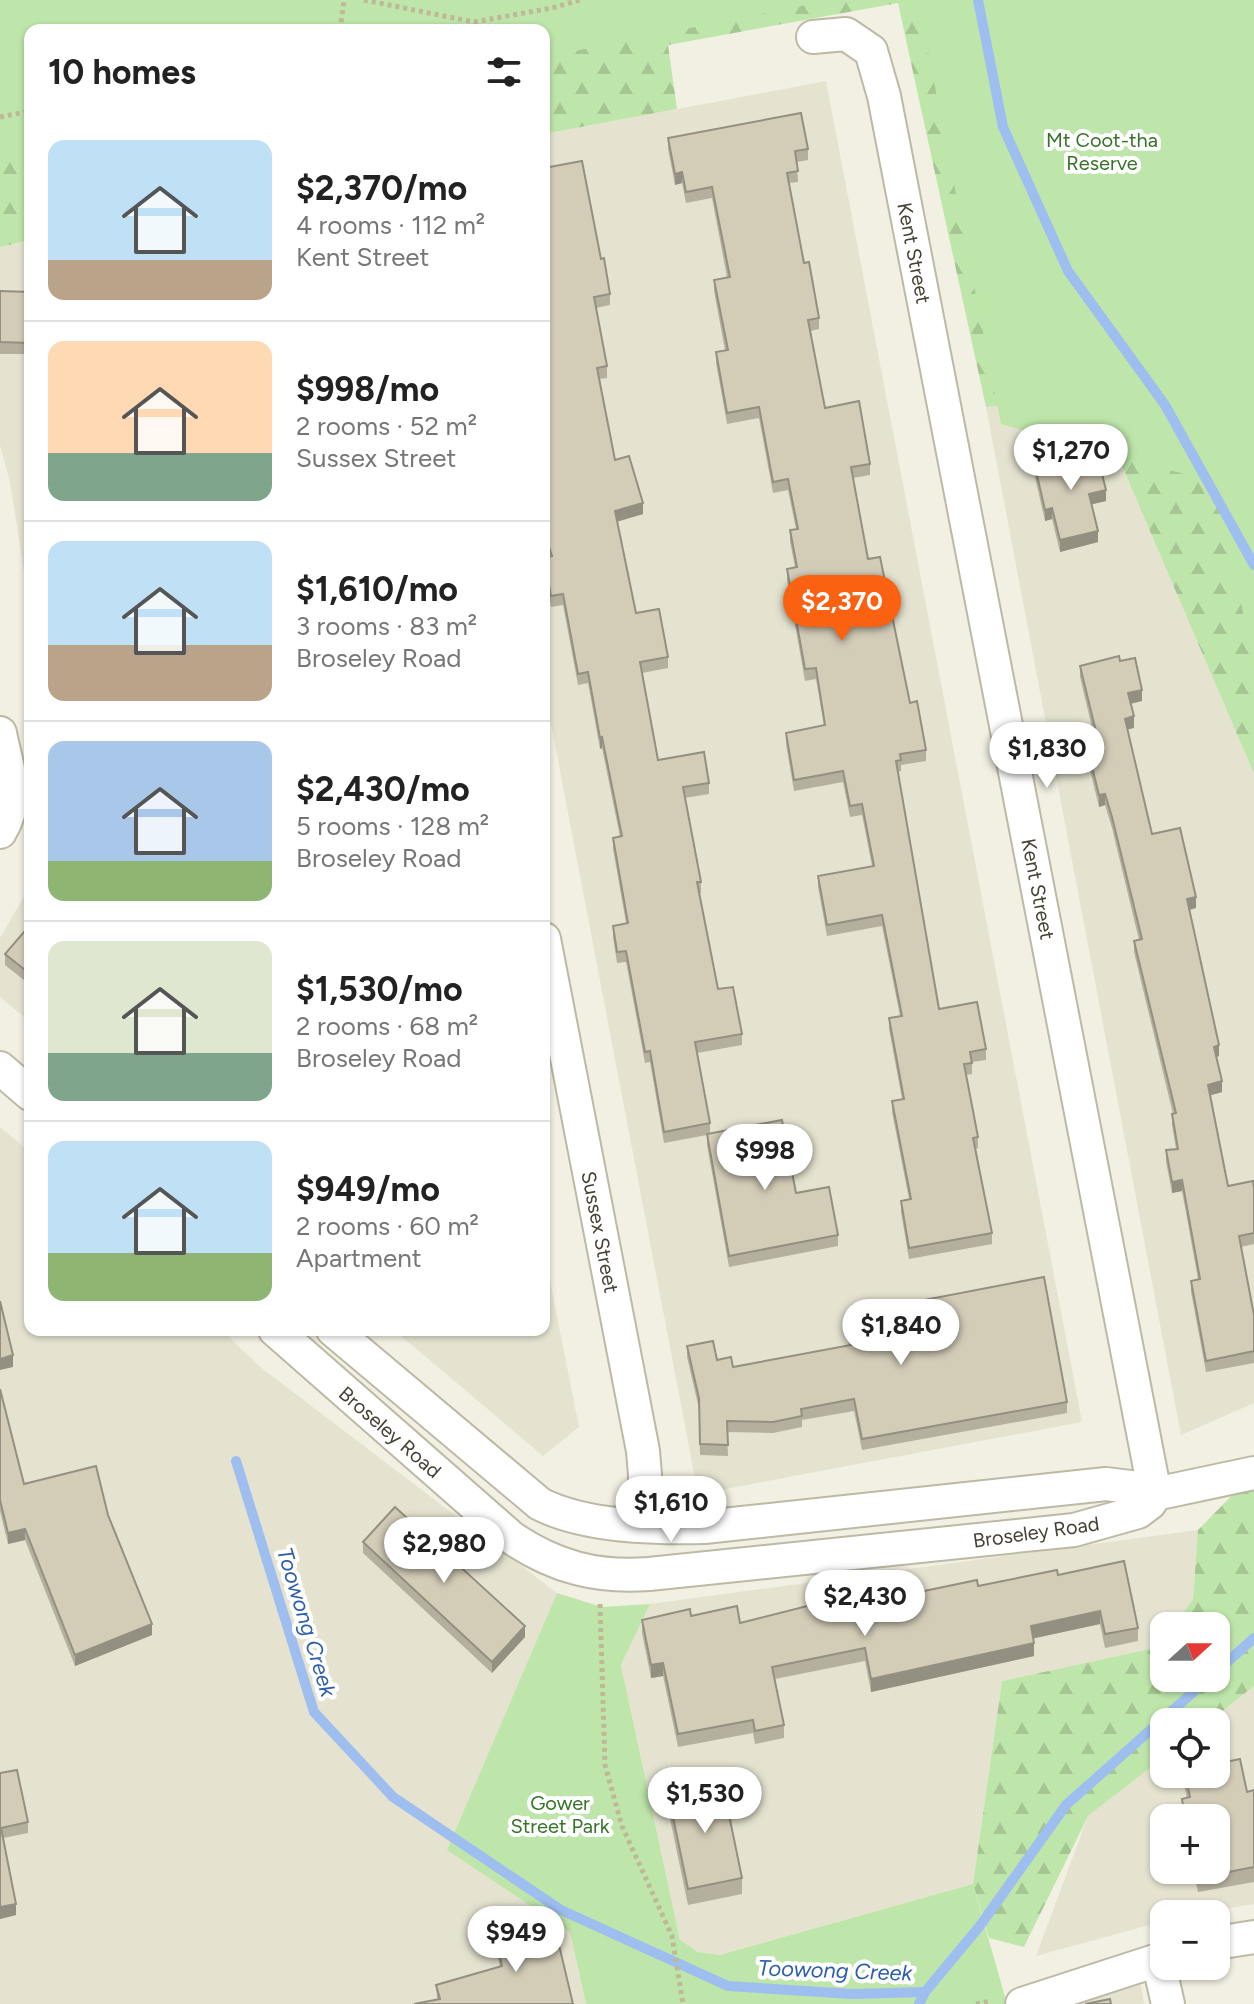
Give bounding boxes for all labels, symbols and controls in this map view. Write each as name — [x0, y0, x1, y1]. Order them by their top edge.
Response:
icon: filters — [482, 50, 526, 94]
text: 10 homes — [48, 52, 196, 93]
park label: Mt Coot-tha Reserve — [1046, 128, 1158, 175]
text: $2,370/mo — [296, 168, 467, 209]
icon: home — [112, 172, 208, 268]
street label: Kent Street — [892, 200, 936, 306]
text: 4 rooms · 112 m² — [296, 209, 485, 241]
text: Kent Street — [296, 241, 429, 273]
text: $998/mo — [296, 369, 439, 410]
icon: home — [112, 373, 208, 469]
text: 2 rooms · 52 m² — [296, 410, 477, 442]
pin: $1,270 — [1006, 424, 1136, 492]
text: $1,270 — [1032, 434, 1110, 466]
text: Sussex Street — [296, 442, 456, 474]
text: $1,610/mo — [296, 569, 458, 610]
icon: home — [112, 573, 208, 669]
pin: $2,370 — [777, 575, 907, 643]
text: $2,370 — [801, 585, 883, 617]
text: 3 rooms · 83 m² — [296, 610, 477, 642]
text: Broseley Road — [296, 642, 462, 674]
pin: $1,830 — [982, 722, 1112, 790]
text: $1,830 — [1007, 732, 1087, 764]
text: $2,430/mo — [296, 769, 470, 810]
icon: home — [112, 773, 208, 869]
text: 5 rooms · 128 m² — [296, 810, 489, 842]
street label: Kent Street — [1016, 836, 1060, 942]
text: Broseley Road — [296, 842, 462, 874]
text: $1,530/mo — [296, 969, 463, 1010]
icon: home — [112, 973, 208, 1069]
text: 2 rooms · 68 m² — [296, 1010, 478, 1042]
text: Broseley Road — [296, 1042, 462, 1074]
pin: $998 — [718, 1124, 812, 1192]
text: $998 — [735, 1134, 795, 1166]
text: $949/mo — [296, 1169, 440, 1210]
street label: Sussex Street — [576, 1169, 624, 1295]
icon: home — [112, 1173, 208, 1269]
text: 2 rooms · 60 m² — [296, 1210, 479, 1242]
text: Apartment — [296, 1242, 422, 1274]
pin: $1,840 — [836, 1299, 966, 1367]
text: $1,840 — [860, 1309, 942, 1341]
street label: Broseley Road — [334, 1381, 446, 1483]
pin: $1,610 — [606, 1476, 736, 1544]
text: $1,610 — [634, 1486, 708, 1518]
street label: Broseley Road — [971, 1511, 1101, 1553]
pin: $2,980 — [379, 1517, 509, 1585]
text: $2,980 — [402, 1527, 486, 1559]
water label: Toowong Creek — [271, 1544, 342, 1701]
pin: $2,430 — [800, 1570, 930, 1638]
text: $2,430 — [823, 1580, 907, 1612]
north arrow — [1150, 1612, 1230, 1692]
map controls — [1150, 1612, 1230, 1980]
button: locate — [1150, 1708, 1230, 1788]
pin: $1,530 — [640, 1767, 770, 1835]
text: $1,530 — [666, 1777, 744, 1809]
park label: Gower Street Park — [511, 1791, 610, 1838]
button: + — [1150, 1804, 1230, 1884]
button: − — [1150, 1900, 1230, 1980]
pin: $949 — [469, 1906, 563, 1974]
text: $949 — [485, 1916, 547, 1948]
water label: Toowong Creek — [757, 1954, 914, 1987]

